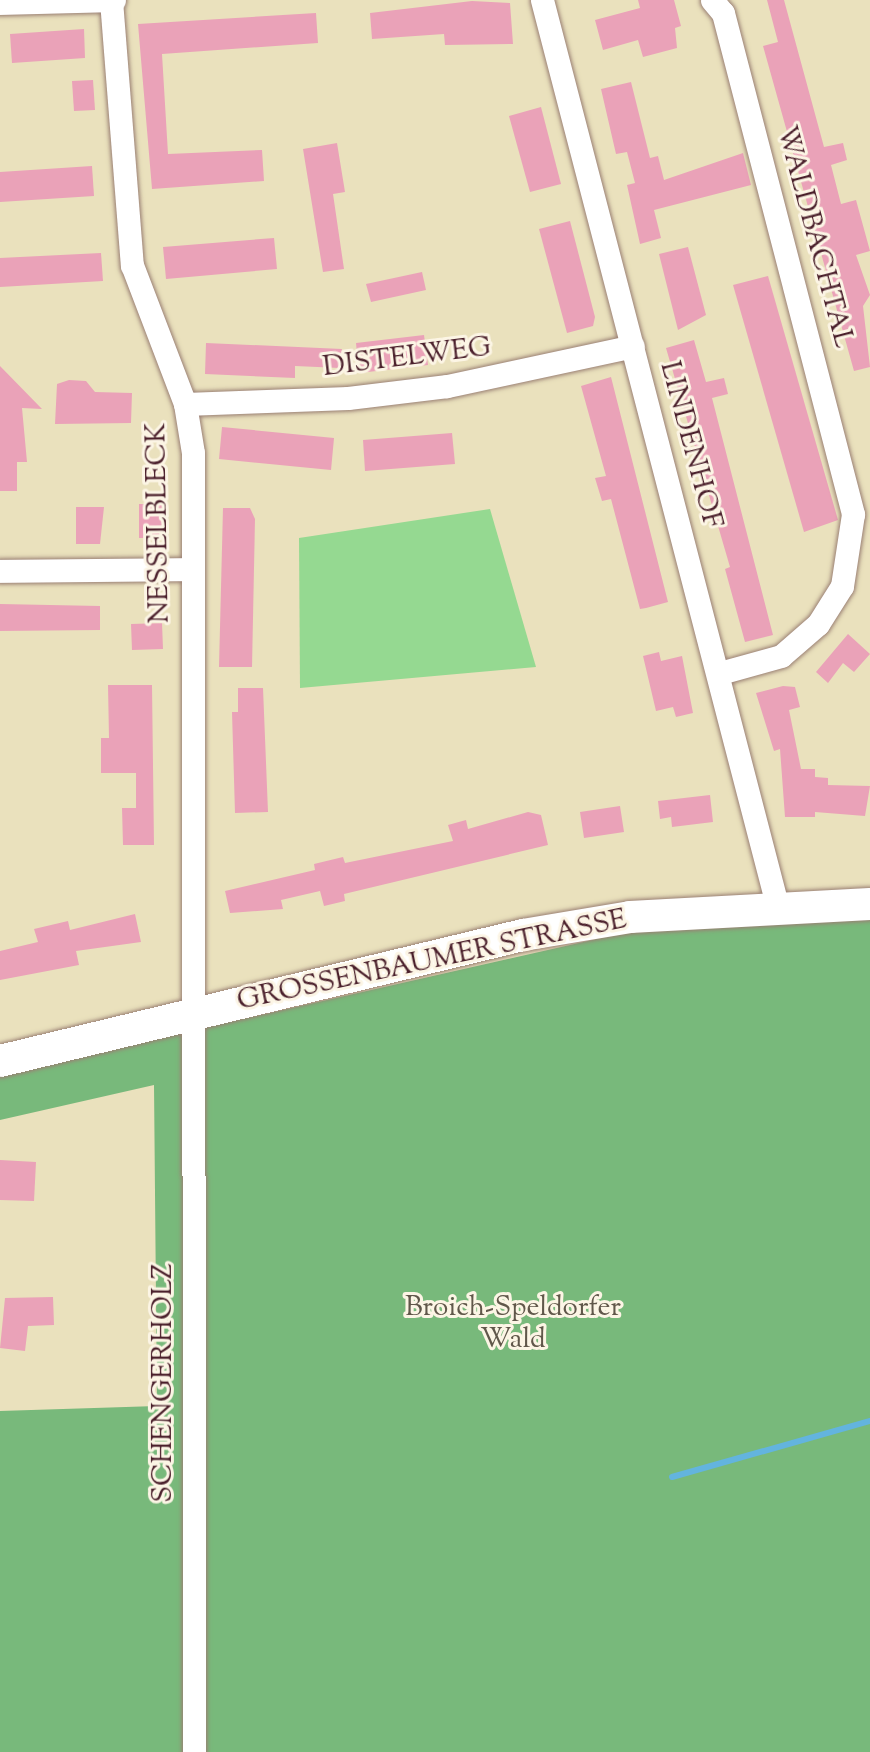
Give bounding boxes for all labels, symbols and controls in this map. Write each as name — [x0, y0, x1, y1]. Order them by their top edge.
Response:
street label: WALDBACHTAL — [768, 122, 860, 352]
street label: DISTELWEG — [321, 331, 493, 385]
street label: LINDENHOF — [652, 358, 728, 532]
street label: NESSELBLECK — [140, 422, 178, 624]
street label: GROSSENBAUMER STRASSE — [234, 903, 630, 1019]
street label: SCHENGERHOLZ — [147, 1263, 181, 1503]
park label: Broich-Speldorfer Wald — [405, 1291, 621, 1357]

